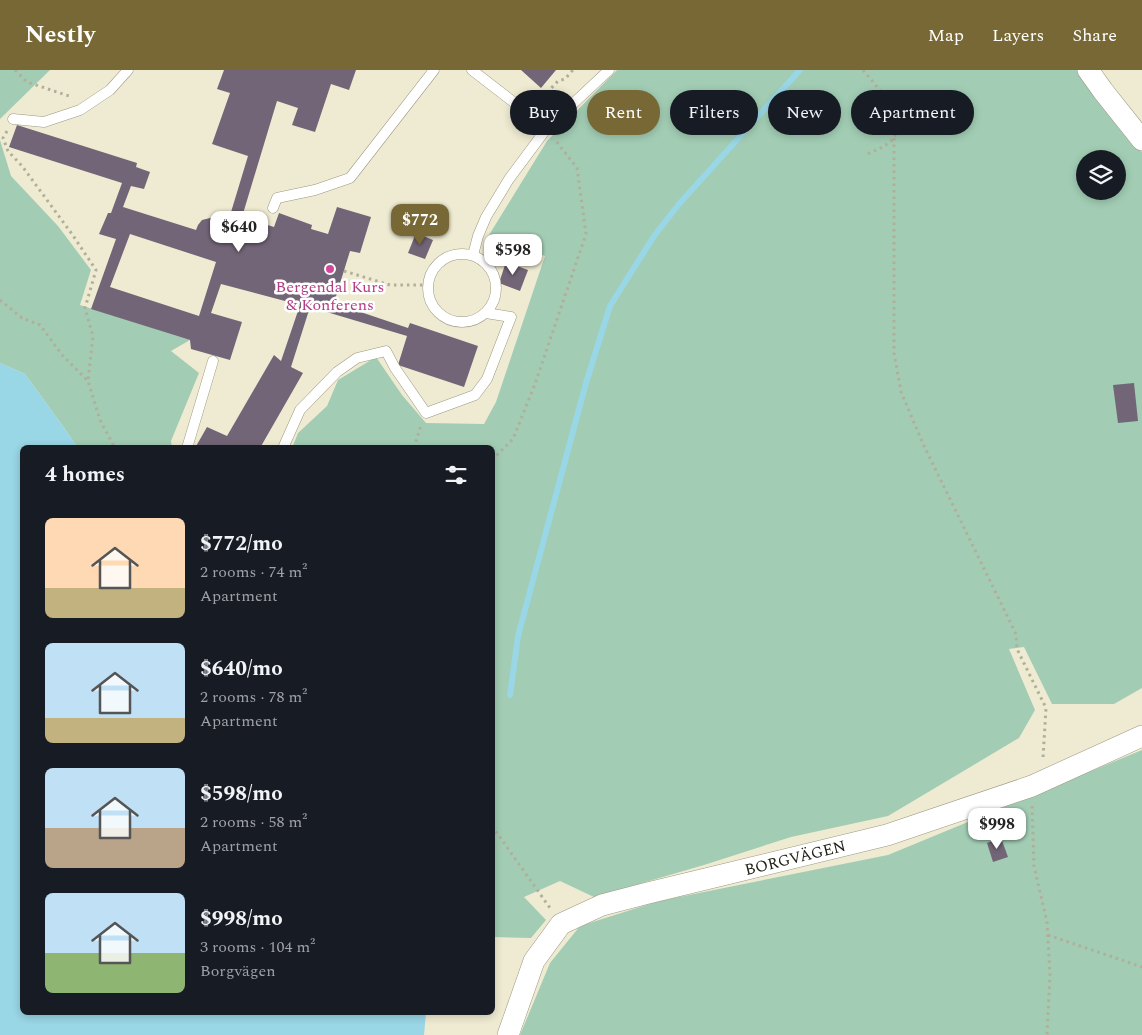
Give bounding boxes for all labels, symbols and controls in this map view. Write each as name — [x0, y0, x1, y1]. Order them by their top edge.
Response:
text: Nestly — [25, 17, 95, 53]
text: Map — [928, 22, 964, 49]
text: Layers — [992, 22, 1044, 49]
text: Share — [1072, 22, 1117, 49]
chip: Buy — [510, 90, 577, 135]
chip: Rent — [587, 90, 660, 135]
chip: Filters — [670, 90, 758, 135]
chip: New — [768, 90, 841, 135]
chip: Apartment — [851, 90, 974, 135]
map controls — [1076, 150, 1126, 200]
button: layers — [1076, 150, 1126, 200]
pin: $772 — [390, 204, 450, 246]
text: $772 — [402, 208, 438, 232]
pin: $640 — [209, 210, 269, 253]
text: $640 — [221, 215, 257, 239]
pin: $598 — [483, 234, 543, 276]
text: $598 — [495, 238, 531, 262]
marker: Bergendal Kurs & Konferens — [324, 263, 336, 275]
place label: Bergendal Kurs & Konferens — [275, 275, 385, 317]
text: 4 homes — [45, 459, 125, 491]
icon: filters — [442, 461, 470, 489]
text: $772/mo — [200, 528, 283, 560]
icon: home — [85, 538, 145, 598]
text: 2 rooms · 74 m² — [200, 560, 307, 584]
text: Apartment — [200, 584, 278, 608]
text: $640/mo — [200, 653, 283, 685]
icon: home — [85, 663, 145, 723]
text: 2 rooms · 78 m² — [200, 685, 307, 709]
text: Apartment — [200, 709, 278, 733]
text: $598/mo — [200, 778, 283, 810]
icon: home — [85, 788, 145, 848]
pin: $998 — [967, 808, 1027, 850]
text: 2 rooms · 58 m² — [200, 810, 307, 834]
text: $998 — [979, 812, 1015, 836]
text: Apartment — [200, 834, 278, 858]
street label: BORGVÄGEN — [742, 834, 848, 882]
text: $998/mo — [200, 903, 283, 935]
icon: home — [85, 913, 145, 973]
text: 3 rooms · 104 m² — [200, 935, 315, 959]
text: Borgvägen — [200, 959, 275, 983]

